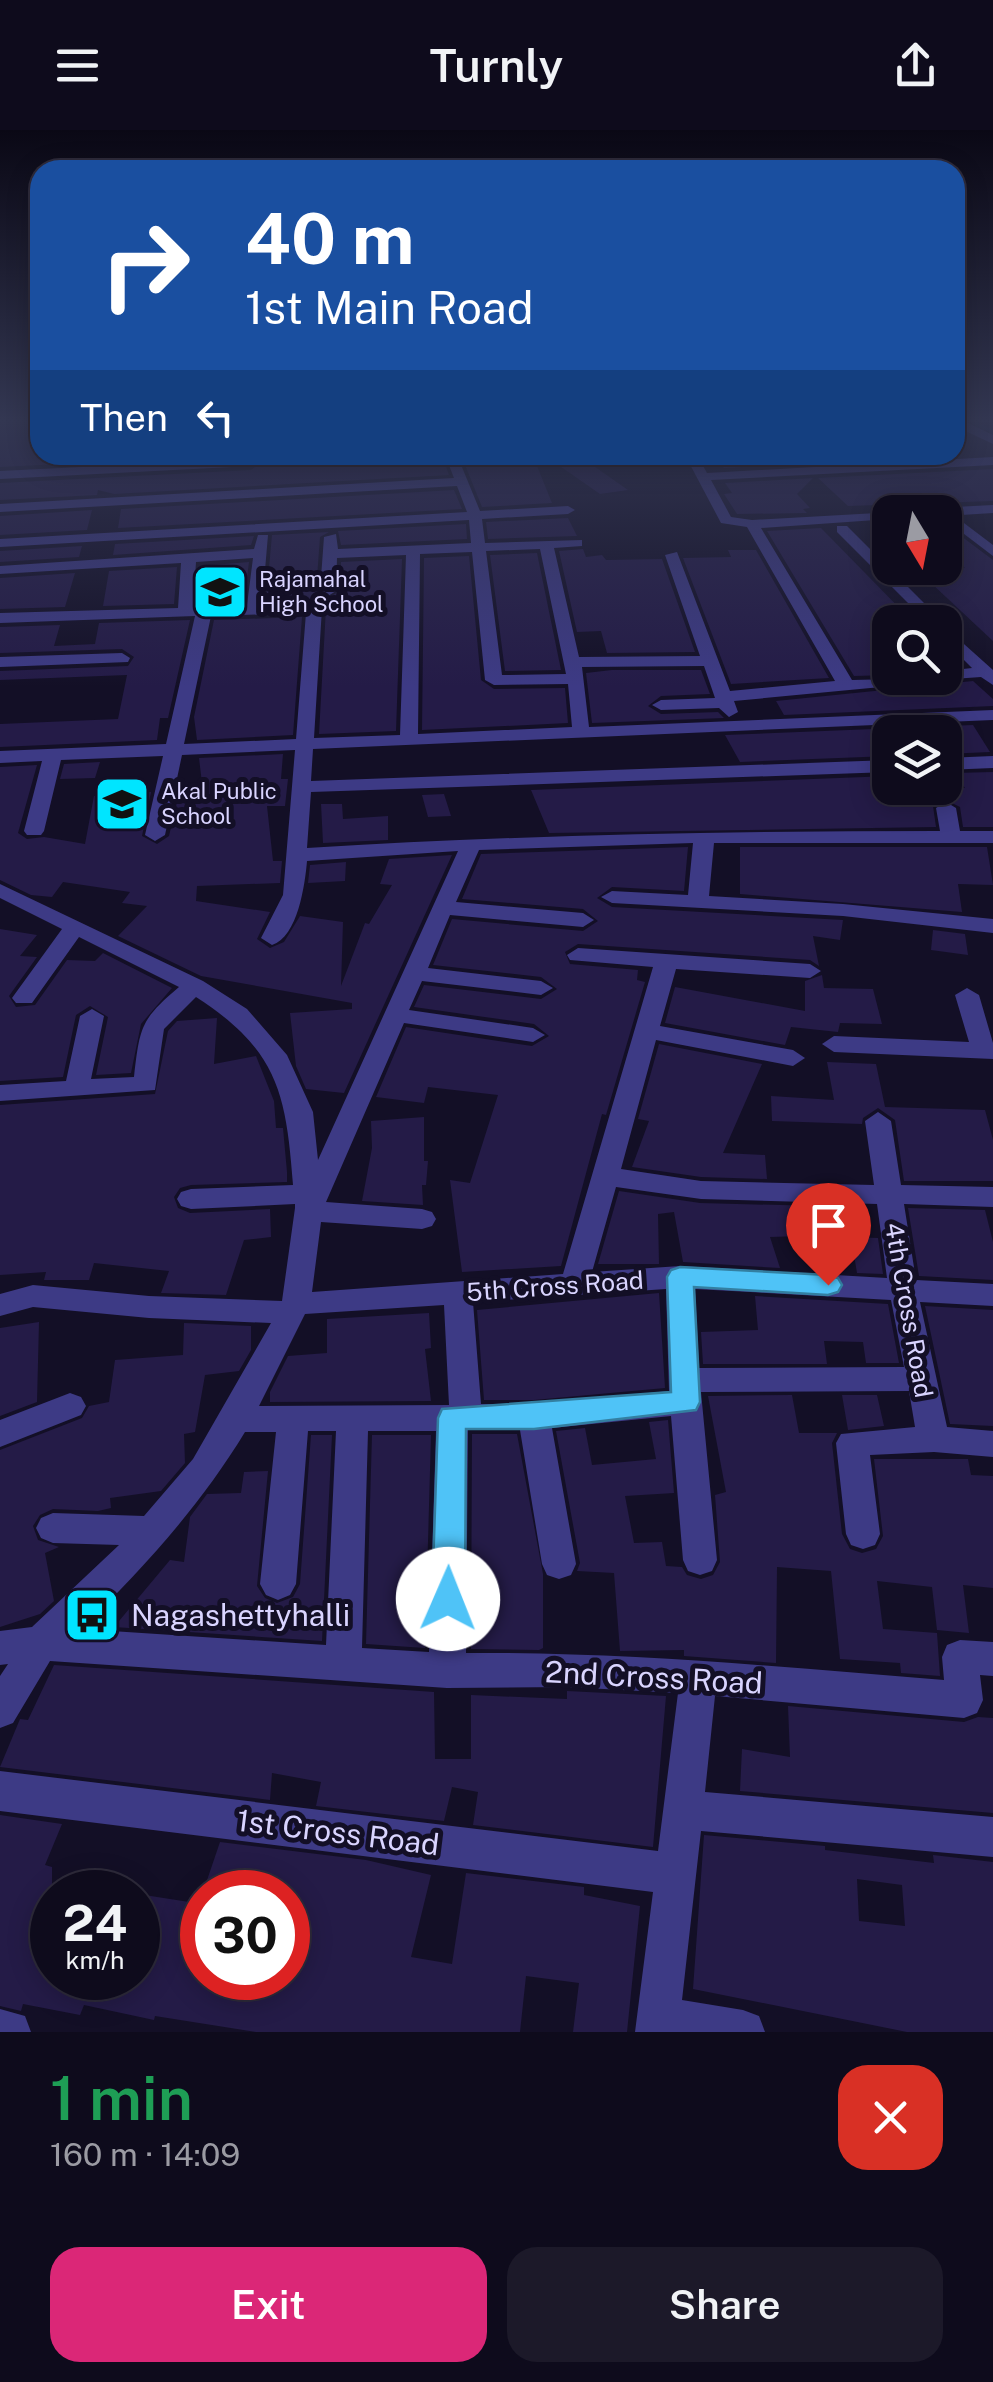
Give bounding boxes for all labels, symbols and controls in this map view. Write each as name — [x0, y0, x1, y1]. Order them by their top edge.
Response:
icon: menu — [50, 38, 105, 93]
icon: share — [888, 38, 943, 93]
text: Turnly — [430, 39, 563, 92]
text: 40 m — [245, 197, 415, 280]
icon: right — [80, 200, 210, 330]
text: 1st Main Road — [245, 281, 534, 334]
icon: left — [188, 390, 243, 445]
text: Then — [80, 395, 168, 440]
north arrow — [872, 495, 962, 585]
map controls — [872, 495, 962, 805]
school or university icon: Rajamahal High School — [190, 562, 250, 622]
place label: Rajamahal High School — [259, 566, 384, 617]
button: search — [872, 605, 962, 695]
button: layers — [872, 715, 962, 805]
school or university icon: Akal Public School — [92, 774, 152, 834]
place label: Akal Public School — [161, 778, 277, 829]
pin — [786, 1183, 871, 1286]
icon: arrive — [801, 1198, 856, 1253]
street label: 4th Cross Road — [879, 1220, 939, 1400]
street label: 5th Cross Road — [465, 1265, 645, 1307]
position arrow — [396, 1547, 500, 1651]
bus stop icon: Nagashettyhalli — [62, 1585, 122, 1645]
place label: Nagashettyhalli — [131, 1597, 350, 1633]
street label: 2nd Cross Road — [544, 1653, 764, 1701]
street label: 1st Cross Road — [235, 1802, 441, 1862]
speed limit sign: 30 — [180, 1870, 310, 2000]
text: 24 — [63, 1893, 127, 1952]
text: km/h — [66, 1945, 124, 1975]
text: 1 min — [50, 2063, 193, 2134]
button: close — [838, 2065, 943, 2170]
text: 160 m · 14:09 — [50, 2136, 240, 2173]
button: Exit — [50, 2247, 487, 2362]
button: Share — [507, 2247, 943, 2362]

